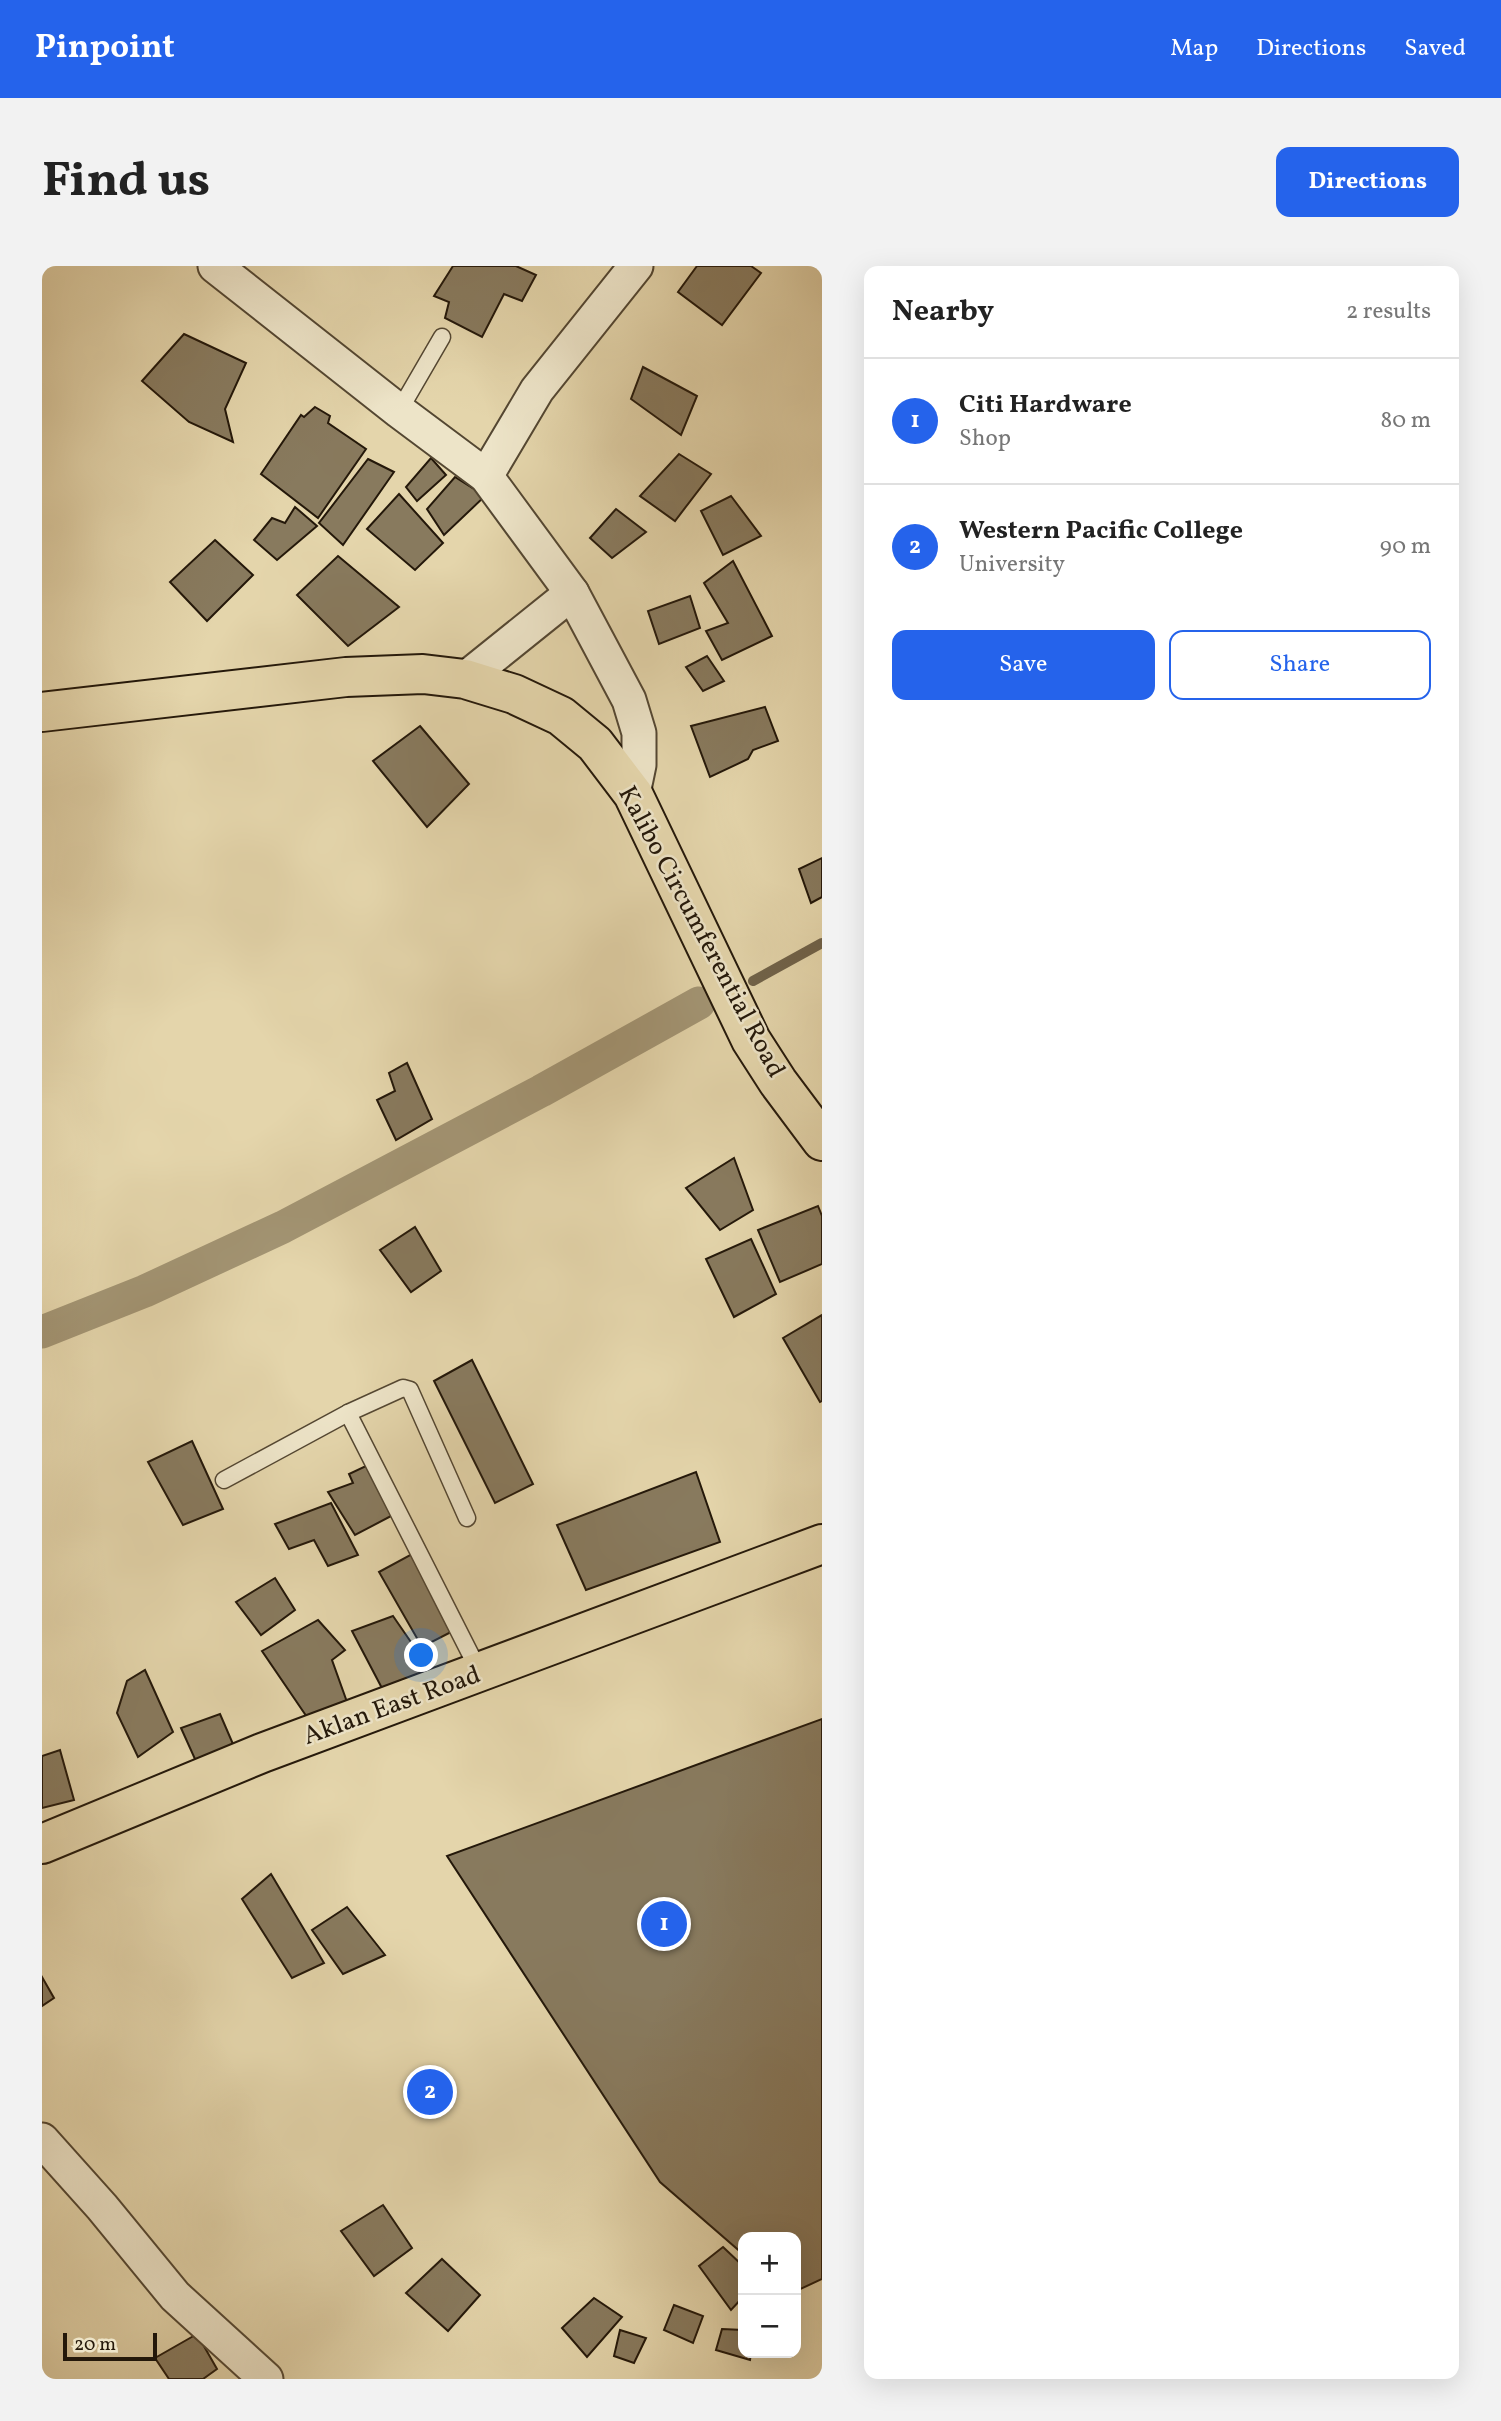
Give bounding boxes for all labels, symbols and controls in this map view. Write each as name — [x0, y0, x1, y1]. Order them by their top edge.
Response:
text: Pinpoint — [35, 26, 175, 72]
text: Map — [1170, 32, 1218, 66]
text: Directions — [1256, 32, 1366, 66]
text: Saved — [1404, 32, 1466, 66]
button: Directions — [1276, 147, 1459, 217]
text: Find us — [42, 148, 210, 217]
text: Nearby — [892, 291, 994, 333]
text: 2 results — [1346, 296, 1431, 328]
text: Citi Hardware — [959, 387, 1132, 423]
text: 1 — [910, 405, 920, 437]
text: 80 m — [1381, 405, 1431, 437]
text: Shop — [959, 423, 1011, 455]
text: Western Pacific College — [959, 513, 1243, 549]
text: 2 — [909, 531, 921, 563]
text: 90 m — [1380, 531, 1431, 563]
text: University — [959, 549, 1065, 581]
button: Save — [892, 630, 1155, 700]
button: Share — [1169, 630, 1431, 700]
street label: Kalibo Circumferential Road — [609, 780, 793, 1084]
your location — [404, 1638, 438, 1672]
street label: Aklan East Road — [298, 1657, 486, 1755]
pin: 1 — [641, 1898, 687, 1950]
pin: 2 — [407, 2066, 453, 2118]
map controls — [738, 2232, 801, 2358]
button: + — [738, 2232, 801, 2295]
button: − — [738, 2295, 801, 2358]
scale bar — [63, 2330, 158, 2362]
text: 20 m — [74, 2332, 116, 2358]

